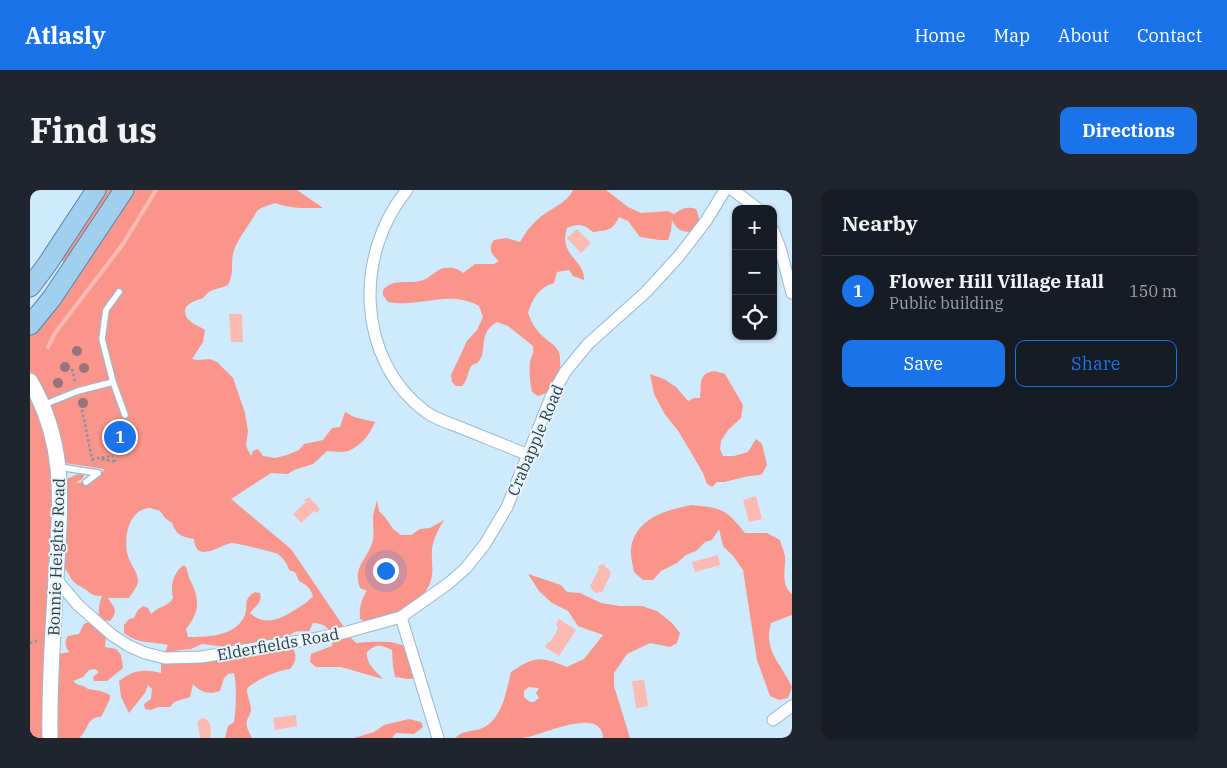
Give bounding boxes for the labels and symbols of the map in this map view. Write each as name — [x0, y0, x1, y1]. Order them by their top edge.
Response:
street label: Crabapple Road — [503, 381, 568, 499]
pin: 1 — [104, 418, 136, 456]
street label: Bonnie Heights Road — [43, 478, 69, 636]
your location — [373, 558, 399, 584]
street label: Elderfields Road — [215, 623, 341, 665]

